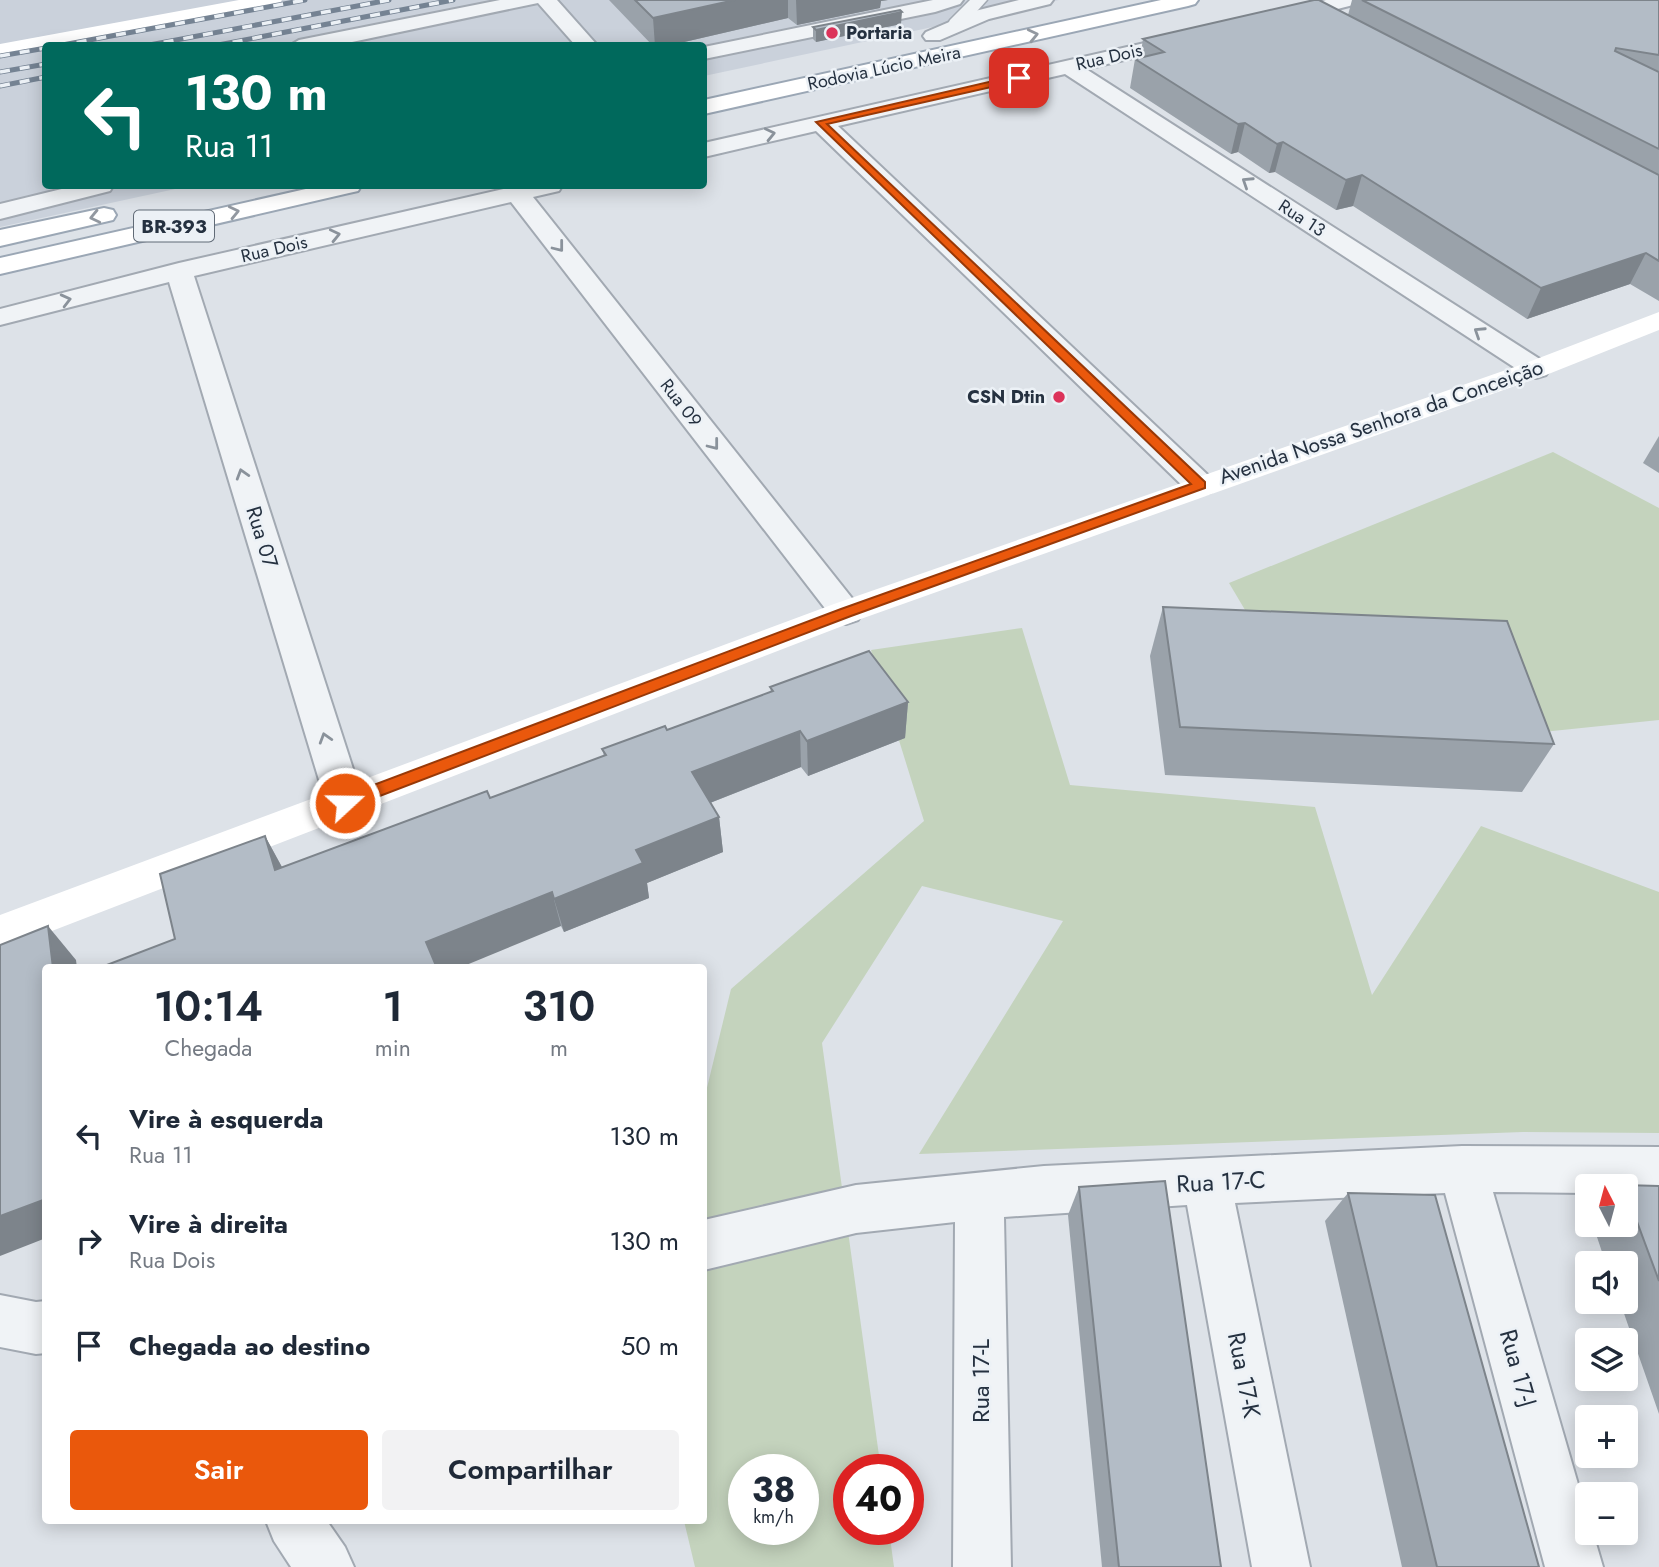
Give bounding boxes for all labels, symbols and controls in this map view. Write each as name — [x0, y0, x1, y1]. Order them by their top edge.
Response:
place label: Portaria — [846, 20, 912, 46]
marker: Portaria — [824, 25, 840, 41]
one-way arrow — [1027, 28, 1039, 43]
street label: Rua Dois — [1073, 37, 1145, 77]
street label: Rodovia Lúcio Meira — [805, 39, 963, 97]
pin — [989, 48, 1049, 108]
text: 130 m — [185, 58, 328, 128]
icon: arrive — [1000, 59, 1038, 97]
icon: left — [70, 70, 161, 161]
text: Rua 11 — [185, 123, 274, 169]
one-way arrow — [764, 128, 776, 142]
one-way arrow — [1241, 177, 1254, 190]
street label: Rua 13 — [1273, 193, 1331, 243]
one-way arrow — [228, 206, 240, 220]
one-way arrow — [89, 208, 101, 223]
road number: BR-393 — [134, 210, 214, 242]
street label: Rua Dois — [238, 229, 310, 269]
one-way arrow — [329, 229, 341, 243]
one-way arrow — [550, 239, 563, 252]
one-way arrow — [60, 294, 72, 308]
one-way arrow — [1474, 327, 1487, 340]
street label: Avenida Nossa Senhora da Conceição — [1215, 352, 1547, 492]
street label: Rua 09 — [654, 373, 708, 433]
place label: CSN Dtin — [967, 384, 1045, 410]
marker: CSN Dtin — [1051, 389, 1067, 405]
one-way arrow — [706, 437, 719, 450]
one-way arrow — [236, 468, 250, 481]
street label: Rua 07 — [238, 503, 286, 571]
one-way arrow — [318, 732, 333, 744]
position arrow — [308, 766, 382, 840]
text: 10:14 — [154, 976, 263, 1037]
text: 1 — [382, 976, 403, 1037]
text: 310 — [523, 976, 595, 1037]
text: Chegada — [164, 1031, 252, 1065]
text: min — [375, 1031, 411, 1065]
text: m — [550, 1031, 568, 1065]
text: Vire à esquerda — [129, 1100, 324, 1138]
icon: left — [70, 1117, 108, 1155]
text: 130 m — [609, 1117, 679, 1155]
text: Rua 11 — [129, 1138, 193, 1172]
street label: Rua 17-C — [1175, 1162, 1267, 1201]
north arrow — [1575, 1174, 1638, 1237]
map controls — [1575, 1174, 1638, 1545]
text: Vire à direita — [129, 1205, 288, 1243]
icon: right — [70, 1222, 108, 1260]
text: 130 m — [609, 1222, 679, 1260]
text: Rua Dois — [129, 1243, 215, 1277]
button: sound — [1575, 1251, 1638, 1314]
street label: Rua 17-J — [1491, 1325, 1546, 1411]
icon: arrive — [70, 1327, 108, 1365]
text: Chegada ao destino — [129, 1327, 370, 1365]
text: 50 m — [621, 1327, 679, 1365]
button: layers — [1575, 1328, 1638, 1391]
street label: Rua 17-K — [1219, 1329, 1270, 1421]
street label: Rua 17-L — [963, 1339, 998, 1423]
button: + — [1575, 1405, 1638, 1468]
button: Sair — [70, 1430, 368, 1510]
button: Compartilhar — [382, 1430, 679, 1510]
speed limit sign: 40 — [833, 1454, 924, 1545]
text: 38 — [752, 1465, 795, 1515]
button: − — [1575, 1482, 1638, 1545]
text: km/h — [753, 1504, 794, 1530]

